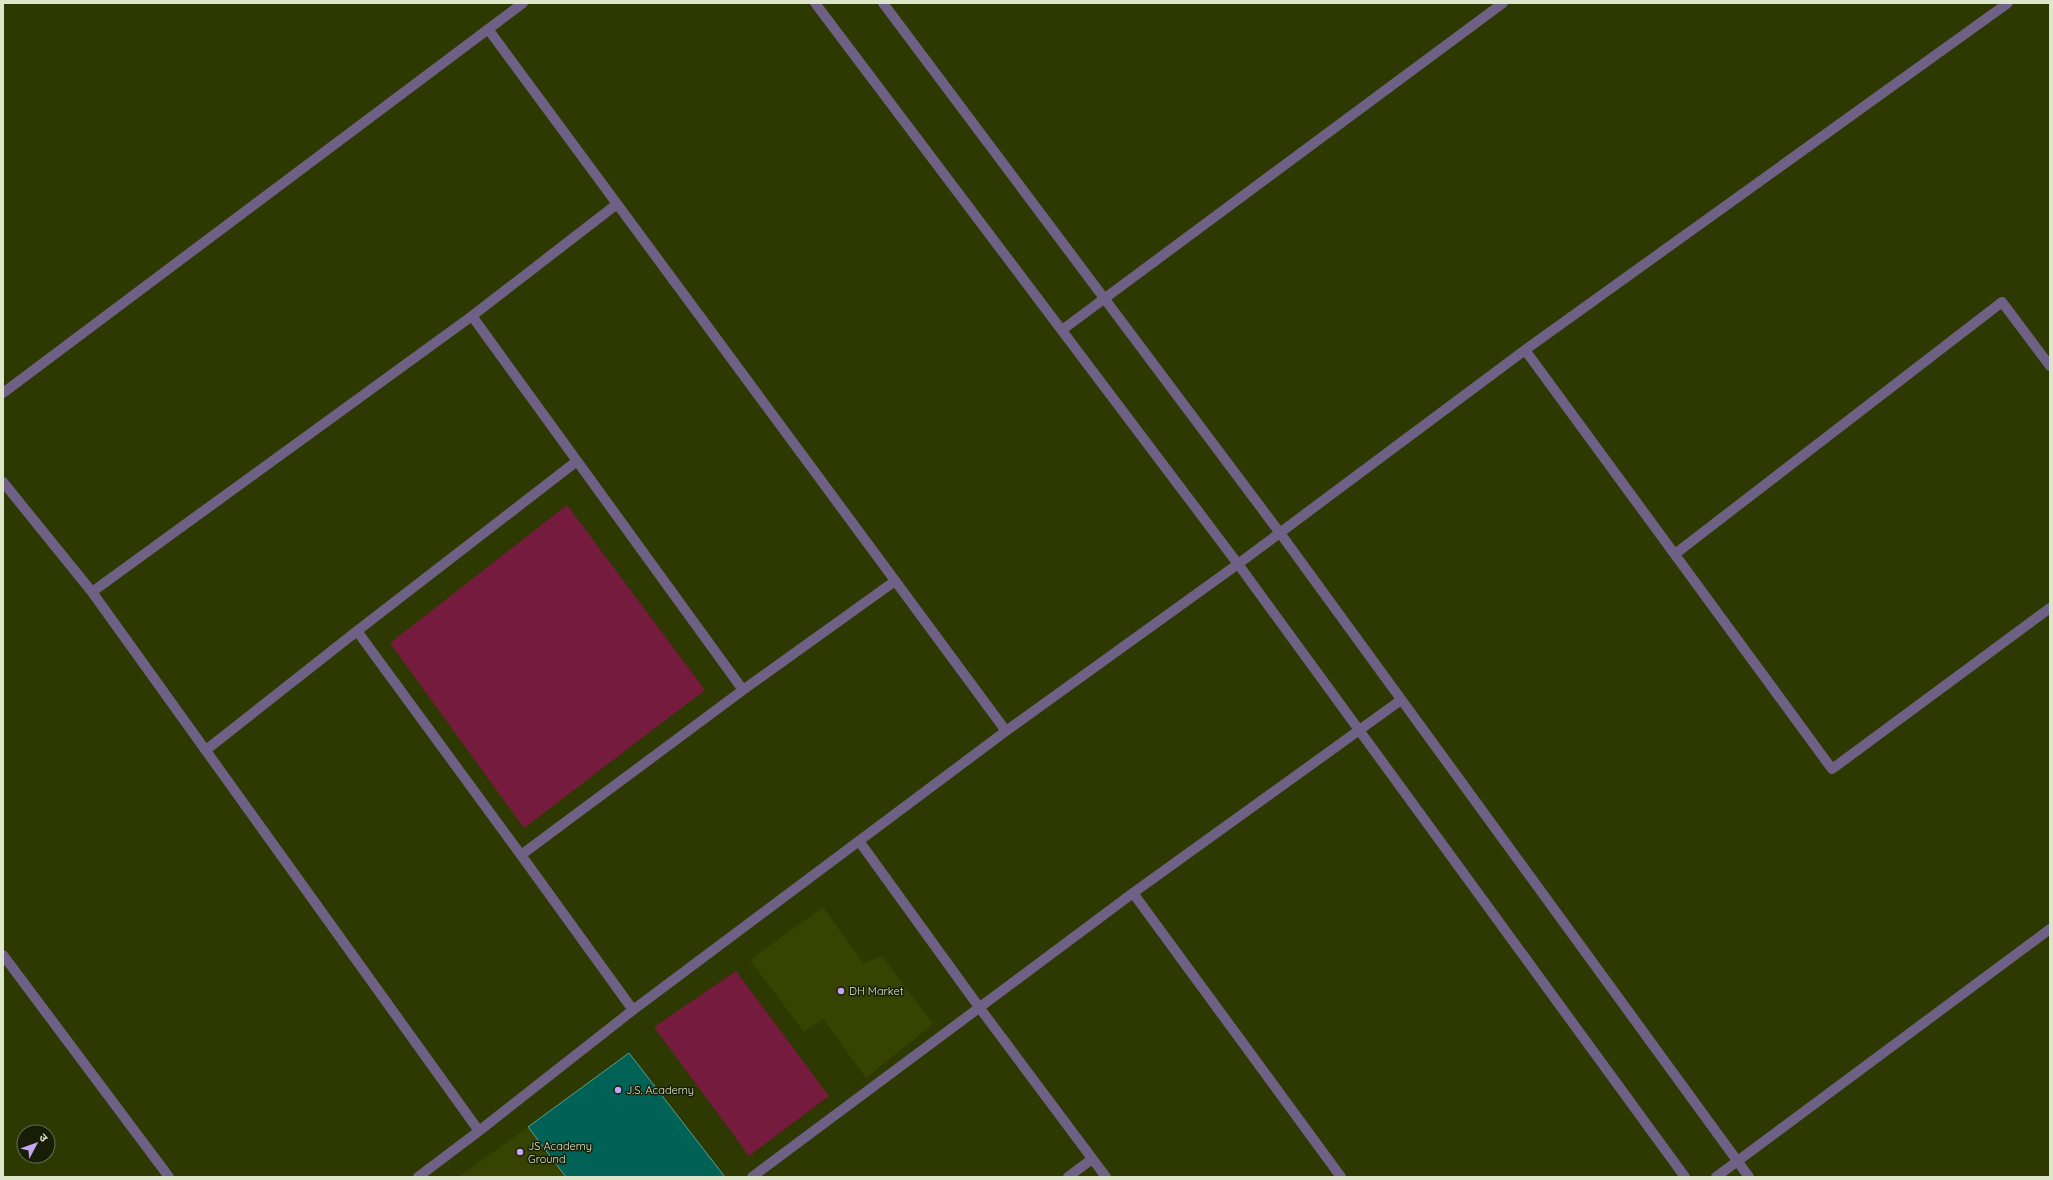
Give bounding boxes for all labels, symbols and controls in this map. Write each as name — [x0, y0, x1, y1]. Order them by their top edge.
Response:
place label: DH Market — [849, 984, 904, 998]
marker: DH Market — [836, 986, 846, 996]
place label: J.S. Academy — [626, 1083, 694, 1097]
marker: J.S. Academy — [613, 1085, 623, 1095]
north arrow — [16, 1124, 56, 1164]
text: उ — [36, 1130, 51, 1145]
place label: JS Academy Ground — [528, 1139, 592, 1166]
marker: JS Academy Ground — [515, 1147, 525, 1157]

